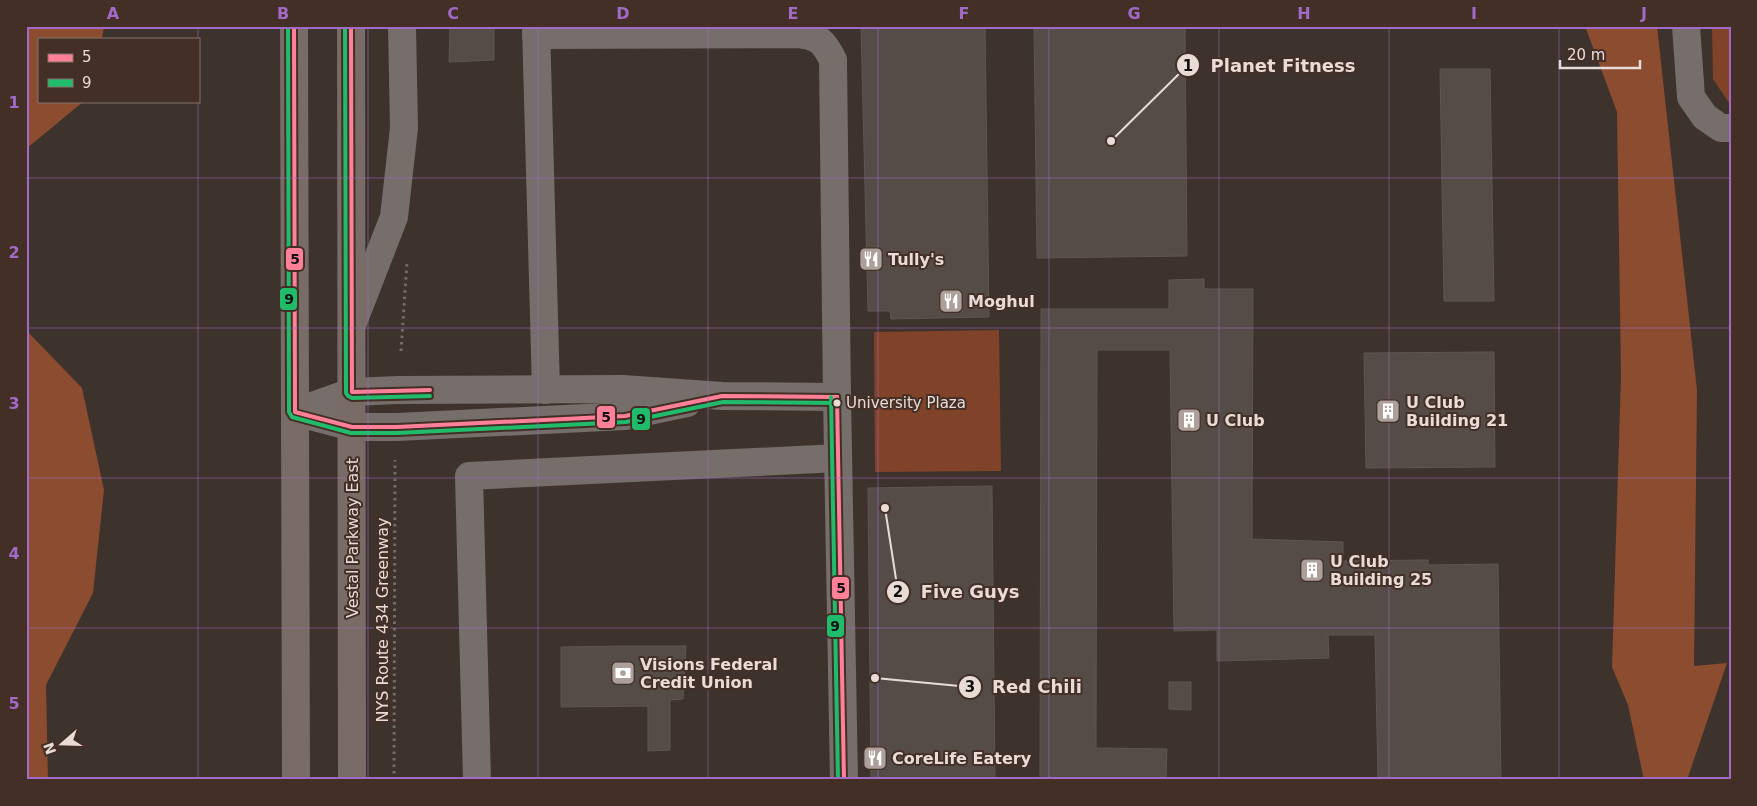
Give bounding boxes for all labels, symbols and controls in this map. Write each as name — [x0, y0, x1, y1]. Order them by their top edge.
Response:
text: A — [107, 4, 120, 23]
text: B — [277, 4, 289, 23]
text: C — [447, 4, 459, 23]
text: D — [616, 4, 630, 23]
text: E — [788, 4, 798, 23]
text: F — [959, 4, 969, 23]
text: G — [1127, 4, 1141, 23]
text: H — [1297, 4, 1311, 23]
text: I — [1471, 4, 1477, 23]
text: J — [1640, 4, 1647, 23]
legend — [38, 38, 200, 102]
scale bar — [1560, 38, 1640, 70]
text: 20 m — [1567, 46, 1605, 64]
text: 5 — [82, 48, 92, 66]
callout: Planet Fitness — [1176, 49, 1366, 82]
text: Planet Fitness — [1211, 55, 1355, 76]
text: 1 — [1183, 57, 1193, 75]
text: 9 — [82, 74, 92, 92]
text: 1 — [8, 93, 20, 112]
text: 2 — [8, 243, 20, 262]
restaurant icon: Tully's — [858, 246, 884, 272]
line badge: 5 — [285, 247, 304, 271]
place label: Tully's — [888, 250, 944, 269]
text: 5 — [290, 251, 300, 267]
line badge: 9 — [279, 287, 298, 311]
restaurant icon: Moghul — [938, 288, 964, 314]
text: 9 — [284, 291, 294, 307]
place label: Moghul — [968, 292, 1035, 311]
place label: U Club Building 21 — [1406, 393, 1508, 430]
text: 3 — [8, 394, 20, 413]
place label: University Plaza — [846, 394, 966, 412]
marker: University Plaza — [832, 398, 842, 408]
building icon: U Club Building 21 — [1375, 398, 1401, 424]
line badge: 5 — [596, 405, 616, 429]
line badge: 9 — [631, 407, 651, 431]
building icon: U Club — [1176, 407, 1202, 433]
text: 5 — [601, 409, 611, 425]
text: 9 — [636, 411, 646, 427]
place label: U Club — [1206, 411, 1265, 430]
street label: Vestal Parkway East — [343, 458, 362, 618]
street label: NYS Route 434 Greenway — [373, 518, 392, 722]
text: 4 — [8, 544, 20, 563]
place label: U Club Building 25 — [1330, 552, 1432, 589]
building icon: U Club Building 25 — [1299, 557, 1325, 583]
callout: Five Guys — [885, 575, 1029, 608]
line badge: 5 — [831, 576, 850, 600]
text: 5 — [836, 580, 846, 596]
text: Five Guys — [921, 581, 1019, 602]
text: 2 — [893, 583, 903, 601]
line badge: 9 — [826, 614, 845, 638]
text: 9 — [830, 618, 840, 634]
place label: Visions Federal Credit Union — [640, 655, 778, 692]
bank icon: Visions Federal Credit Union — [610, 660, 636, 686]
callout: Red Chili — [957, 670, 1092, 703]
text: Red Chili — [992, 676, 1082, 697]
text: 3 — [965, 678, 975, 696]
text: 5 — [8, 694, 20, 713]
north arrow — [38, 718, 88, 768]
text: N — [40, 740, 59, 757]
restaurant icon: CoreLife Eatery — [862, 745, 888, 771]
place label: CoreLife Eatery — [892, 749, 1032, 768]

